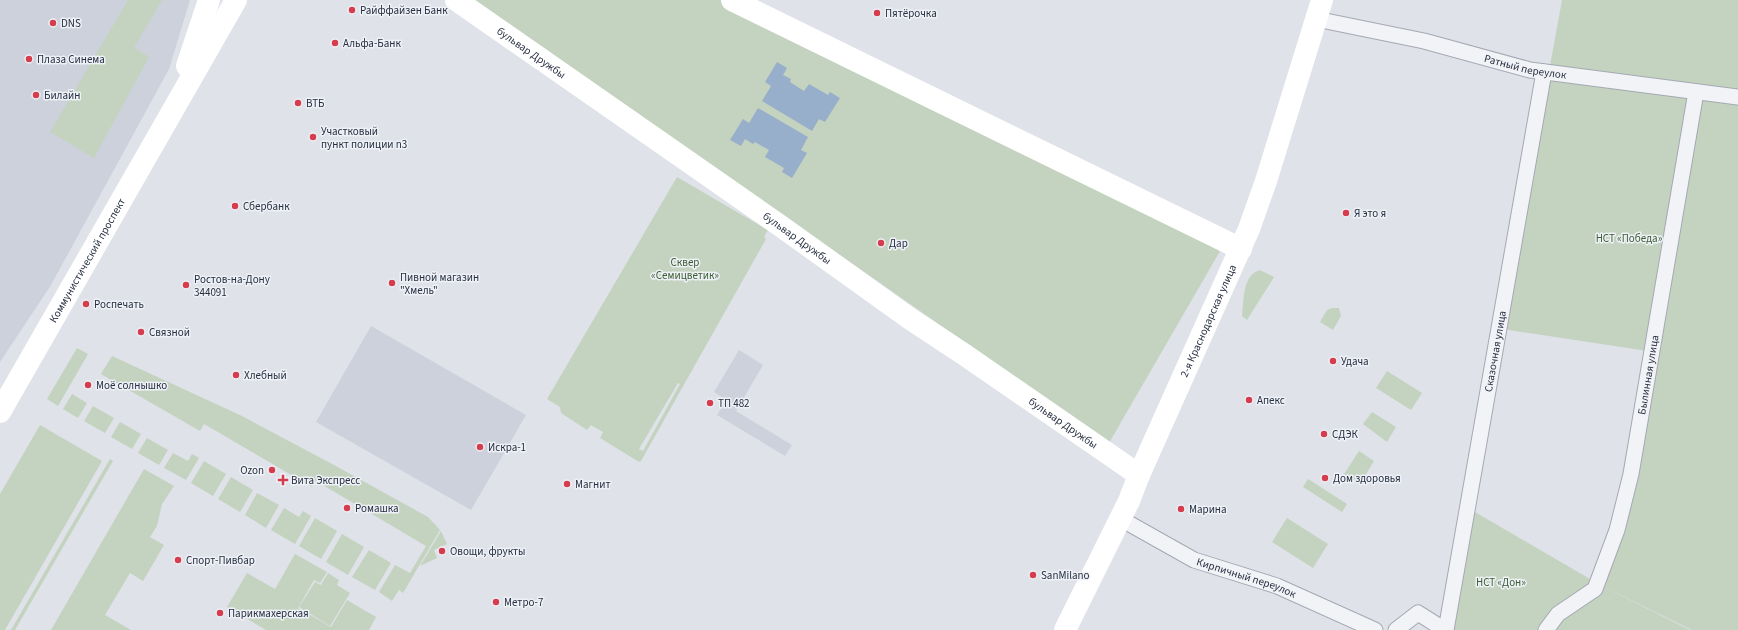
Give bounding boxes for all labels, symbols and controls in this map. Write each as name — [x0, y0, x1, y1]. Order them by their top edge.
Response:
place label: Райффайзен Банк — [360, 3, 448, 18]
marker: Райффайзен Банк — [347, 5, 357, 15]
place label: Пятёрочка — [885, 6, 937, 21]
marker: Пятёрочка — [872, 8, 882, 18]
place label: DNS — [61, 16, 81, 31]
marker: DNS — [48, 18, 58, 28]
street label: бульвар Дружбы — [494, 24, 569, 82]
place label: Альфа-Банк — [343, 36, 401, 51]
marker: Альфа-Банк — [330, 38, 340, 48]
street label: Ратный переулок — [1483, 51, 1568, 83]
place label: Плаза Синема — [37, 52, 105, 67]
marker: Плаза Синема — [24, 54, 34, 64]
place label: Билайн — [44, 88, 80, 103]
marker: Билайн — [31, 90, 41, 100]
place label: ВТБ — [306, 96, 324, 111]
marker: ВТБ — [293, 98, 303, 108]
place label: Участковый пункт полиции n3 — [321, 124, 407, 152]
marker: Участковый пункт полиции n3 — [308, 132, 318, 142]
street label: Коммунистический проспект — [46, 195, 129, 325]
place label: Сбербанк — [243, 199, 290, 214]
marker: Сбербанк — [230, 201, 240, 211]
place label: Я это я — [1354, 206, 1386, 221]
marker: Я это я — [1341, 208, 1351, 218]
street label: бульвар Дружбы — [760, 209, 834, 268]
park label: НСТ «Победа» — [1596, 231, 1663, 246]
place label: Дар — [889, 236, 908, 251]
marker: Дар — [876, 238, 886, 248]
park label: Сквер «Семицветик» — [651, 255, 719, 283]
street label: 2-я Краснодарская улица — [1177, 262, 1240, 380]
place label: Пивной магазин "Хмель" — [400, 270, 479, 298]
place label: Ростов-на-Дону 344091 — [194, 272, 270, 300]
marker: Пивной магазин "Хмель" — [387, 278, 397, 288]
marker: Ростов-на-Дону 344091 — [181, 280, 191, 290]
place label: Роспечать — [94, 297, 144, 312]
marker: Роспечать — [81, 299, 91, 309]
street label: Сказочная улица — [1481, 310, 1510, 393]
place label: Связной — [149, 325, 190, 340]
marker: Связной — [136, 327, 146, 337]
street label: Былинная улица — [1634, 334, 1663, 416]
place label: Удача — [1341, 354, 1369, 369]
marker: Удача — [1328, 356, 1338, 366]
place label: Хлебный — [244, 368, 287, 383]
marker: Хлебный — [231, 370, 241, 380]
place label: Моё солнышко — [96, 378, 167, 393]
marker: Моё солнышко — [83, 380, 93, 390]
place label: Апекс — [1257, 393, 1285, 408]
street label: бульвар Дружбы — [1025, 394, 1101, 452]
marker: Апекс — [1244, 395, 1254, 405]
place label: ТП 482 — [718, 396, 750, 411]
marker: ТП 482 — [705, 398, 715, 408]
place label: СДЭК — [1332, 427, 1359, 442]
marker: СДЭК — [1319, 429, 1329, 439]
place label: Искра-1 — [488, 440, 526, 455]
marker: Искра-1 — [475, 442, 485, 452]
place label: Ozon — [240, 463, 264, 478]
marker: Ozon — [267, 465, 277, 475]
place label: Дом здоровья — [1333, 471, 1401, 486]
place label: Вита Экспресс — [291, 473, 360, 488]
marker: Дом здоровья — [1320, 473, 1330, 483]
marker: Вита Экспресс — [278, 475, 288, 485]
place label: Магнит — [575, 477, 611, 492]
marker: Магнит — [562, 479, 572, 489]
place label: Ромашка — [355, 501, 399, 516]
place label: Марина — [1189, 502, 1227, 517]
marker: Ромашка — [342, 503, 352, 513]
marker: Марина — [1176, 504, 1186, 514]
place label: Овощи, фрукты — [450, 544, 525, 559]
marker: Овощи, фрукты — [437, 546, 447, 556]
place label: Спорт-Пивбар — [186, 553, 255, 568]
street label: Кирпичный переулок — [1195, 554, 1299, 602]
marker: Спорт-Пивбар — [173, 555, 183, 565]
place label: SanMilano — [1041, 568, 1090, 583]
marker: SanMilano — [1028, 570, 1038, 580]
park label: НСТ «Дон» — [1476, 575, 1526, 590]
place label: Метро-7 — [504, 595, 543, 610]
marker: Метро-7 — [491, 597, 501, 607]
place label: Парикмахерская — [228, 606, 309, 621]
marker: Парикмахерская — [215, 608, 225, 618]

